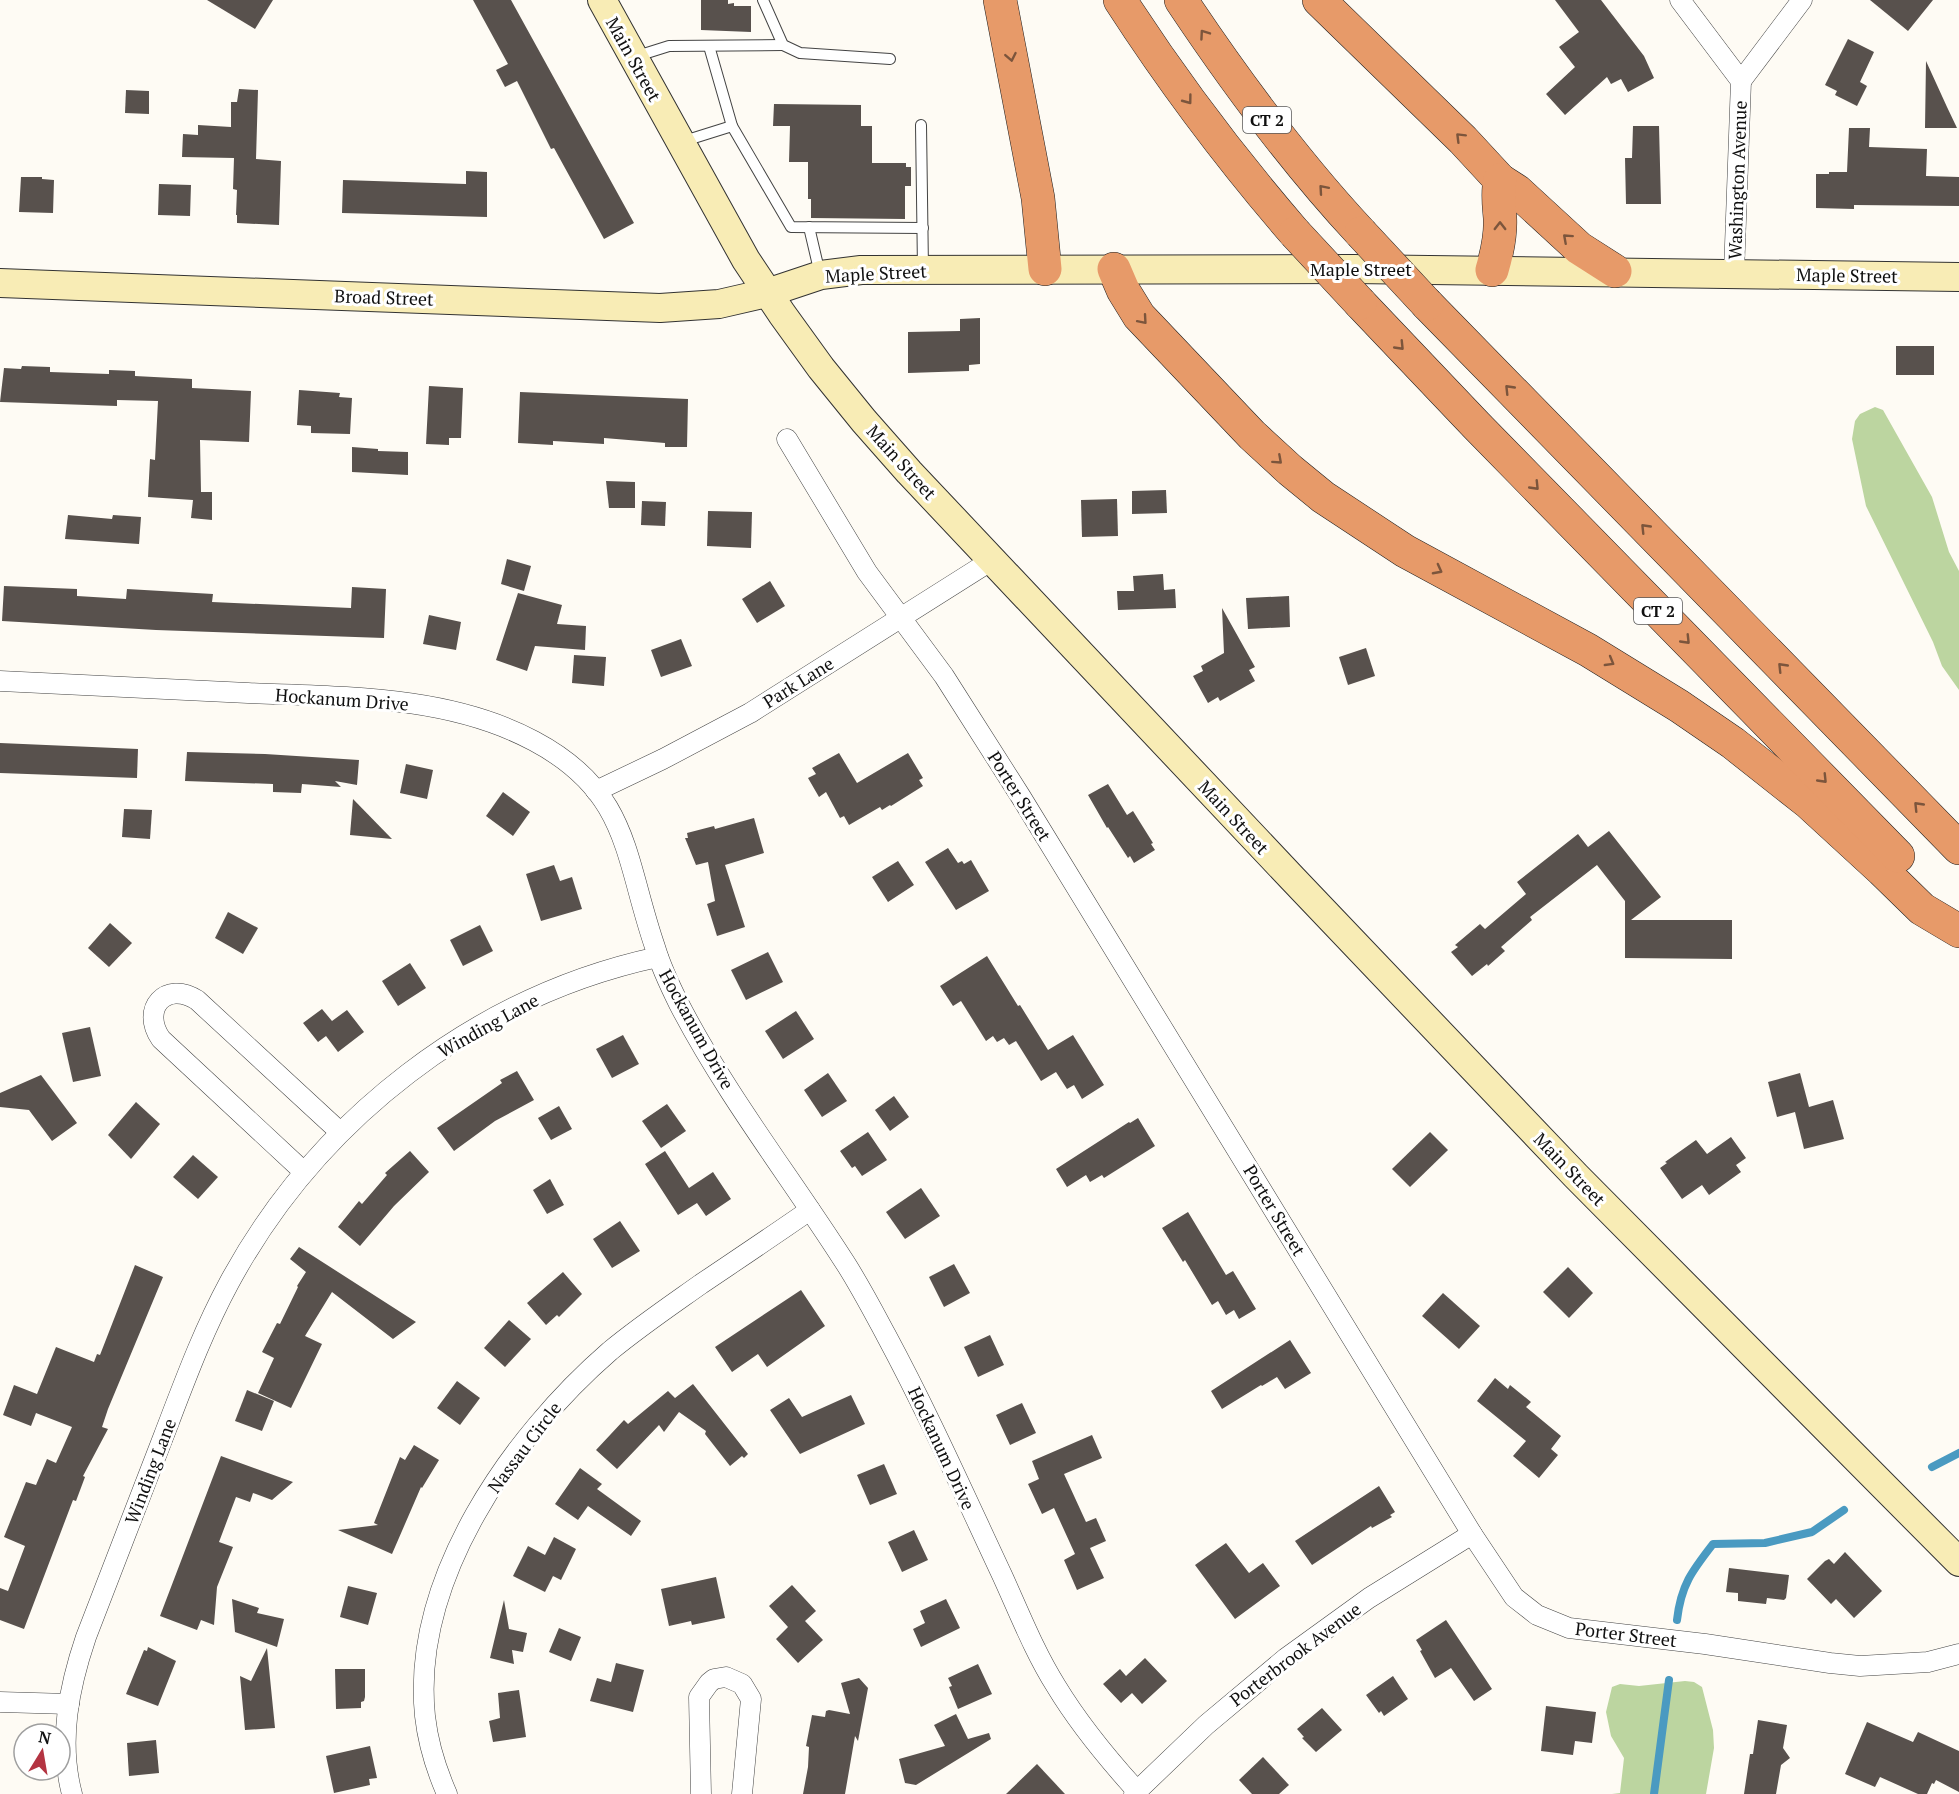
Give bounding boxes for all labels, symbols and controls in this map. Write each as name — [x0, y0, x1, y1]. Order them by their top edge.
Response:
street label: Main Street — [601, 12, 667, 106]
one-way arrow — [1200, 30, 1211, 41]
one-way arrow — [1004, 52, 1017, 62]
one-way arrow — [1181, 94, 1192, 105]
street label: Washington Avenue — [1722, 100, 1752, 260]
road number: CT 2 — [1243, 107, 1291, 133]
one-way arrow — [1457, 134, 1468, 145]
one-way arrow — [1319, 185, 1330, 196]
one-way arrow — [1494, 221, 1506, 230]
one-way arrow — [1563, 234, 1574, 245]
street label: Maple Street — [1310, 257, 1412, 281]
street label: Maple Street — [825, 258, 928, 288]
street label: Maple Street — [1796, 262, 1898, 288]
street label: Broad Street — [334, 283, 434, 311]
one-way arrow — [1135, 313, 1146, 324]
one-way arrow — [1392, 338, 1403, 349]
one-way arrow — [1505, 385, 1516, 396]
street label: Main Street — [862, 419, 942, 505]
one-way arrow — [1271, 453, 1282, 464]
one-way arrow — [1528, 479, 1539, 489]
one-way arrow — [1641, 524, 1652, 534]
one-way arrow — [1432, 563, 1443, 574]
road number: CT 2 — [1634, 598, 1682, 624]
one-way arrow — [1680, 633, 1690, 644]
street label: Park Lane — [758, 651, 838, 713]
one-way arrow — [1604, 655, 1614, 667]
one-way arrow — [1778, 664, 1789, 675]
street label: Hockanum Drive — [274, 682, 410, 716]
street label: Porter Street — [983, 746, 1057, 846]
one-way arrow — [1816, 773, 1827, 783]
street label: Main Street — [1193, 775, 1275, 859]
one-way arrow — [1914, 803, 1925, 813]
street label: Hockanum Drive — [654, 965, 740, 1093]
street label: Winding Lane — [433, 987, 543, 1063]
street label: Main Street — [1529, 1127, 1611, 1211]
street label: Porter Street — [1238, 1160, 1312, 1260]
street label: Hockanum Drive — [903, 1382, 981, 1514]
street label: Nassau Circle — [482, 1396, 566, 1498]
street label: Winding Lane — [119, 1415, 181, 1527]
street label: Porterbrook Avenue — [1224, 1597, 1366, 1711]
street label: Porter Street — [1574, 1616, 1678, 1652]
north arrow — [12, 1722, 72, 1782]
text: N — [37, 1725, 53, 1749]

